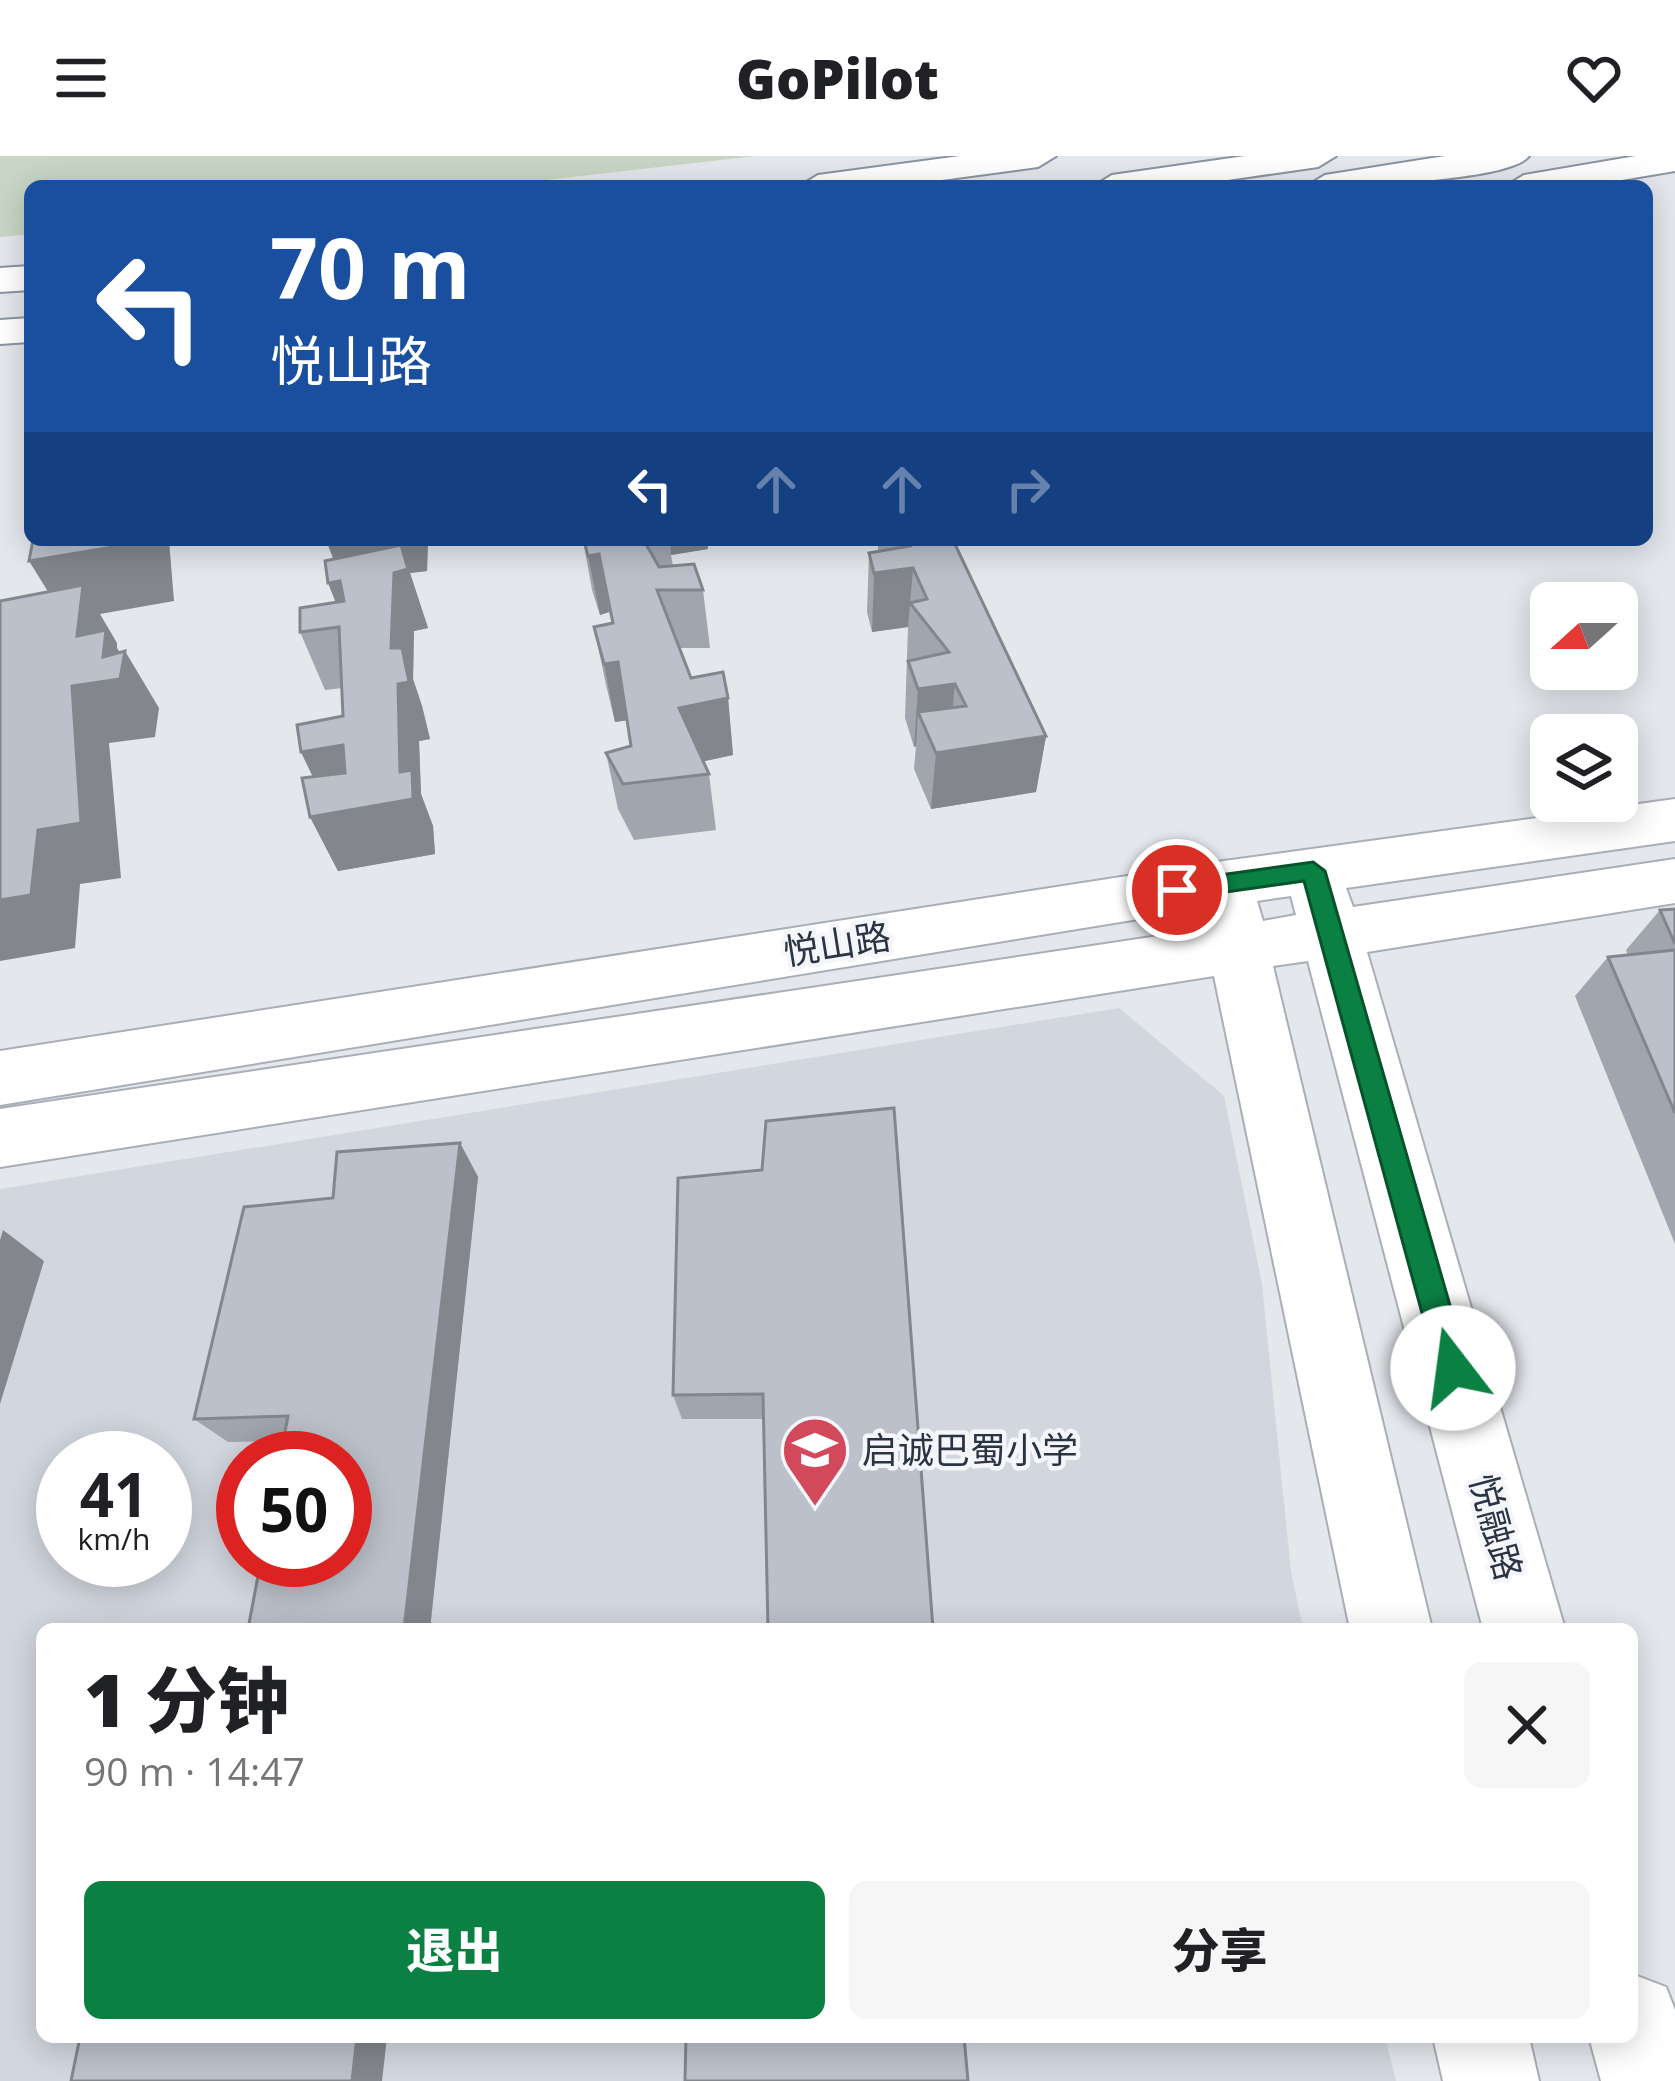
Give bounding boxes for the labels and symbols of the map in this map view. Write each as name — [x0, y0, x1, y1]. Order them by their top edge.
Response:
north arrow — [1530, 582, 1638, 690]
pin — [1126, 839, 1228, 941]
street label: 悦山路 — [780, 911, 894, 976]
position arrow — [1390, 1305, 1516, 1431]
school or university icon: 启诚巴蜀小学 — [780, 1415, 850, 1509]
place label: 启诚巴蜀小学 — [862, 1425, 1078, 1474]
speed limit sign: 50 — [216, 1431, 372, 1587]
street label: 悦融路 — [1459, 1468, 1534, 1585]

